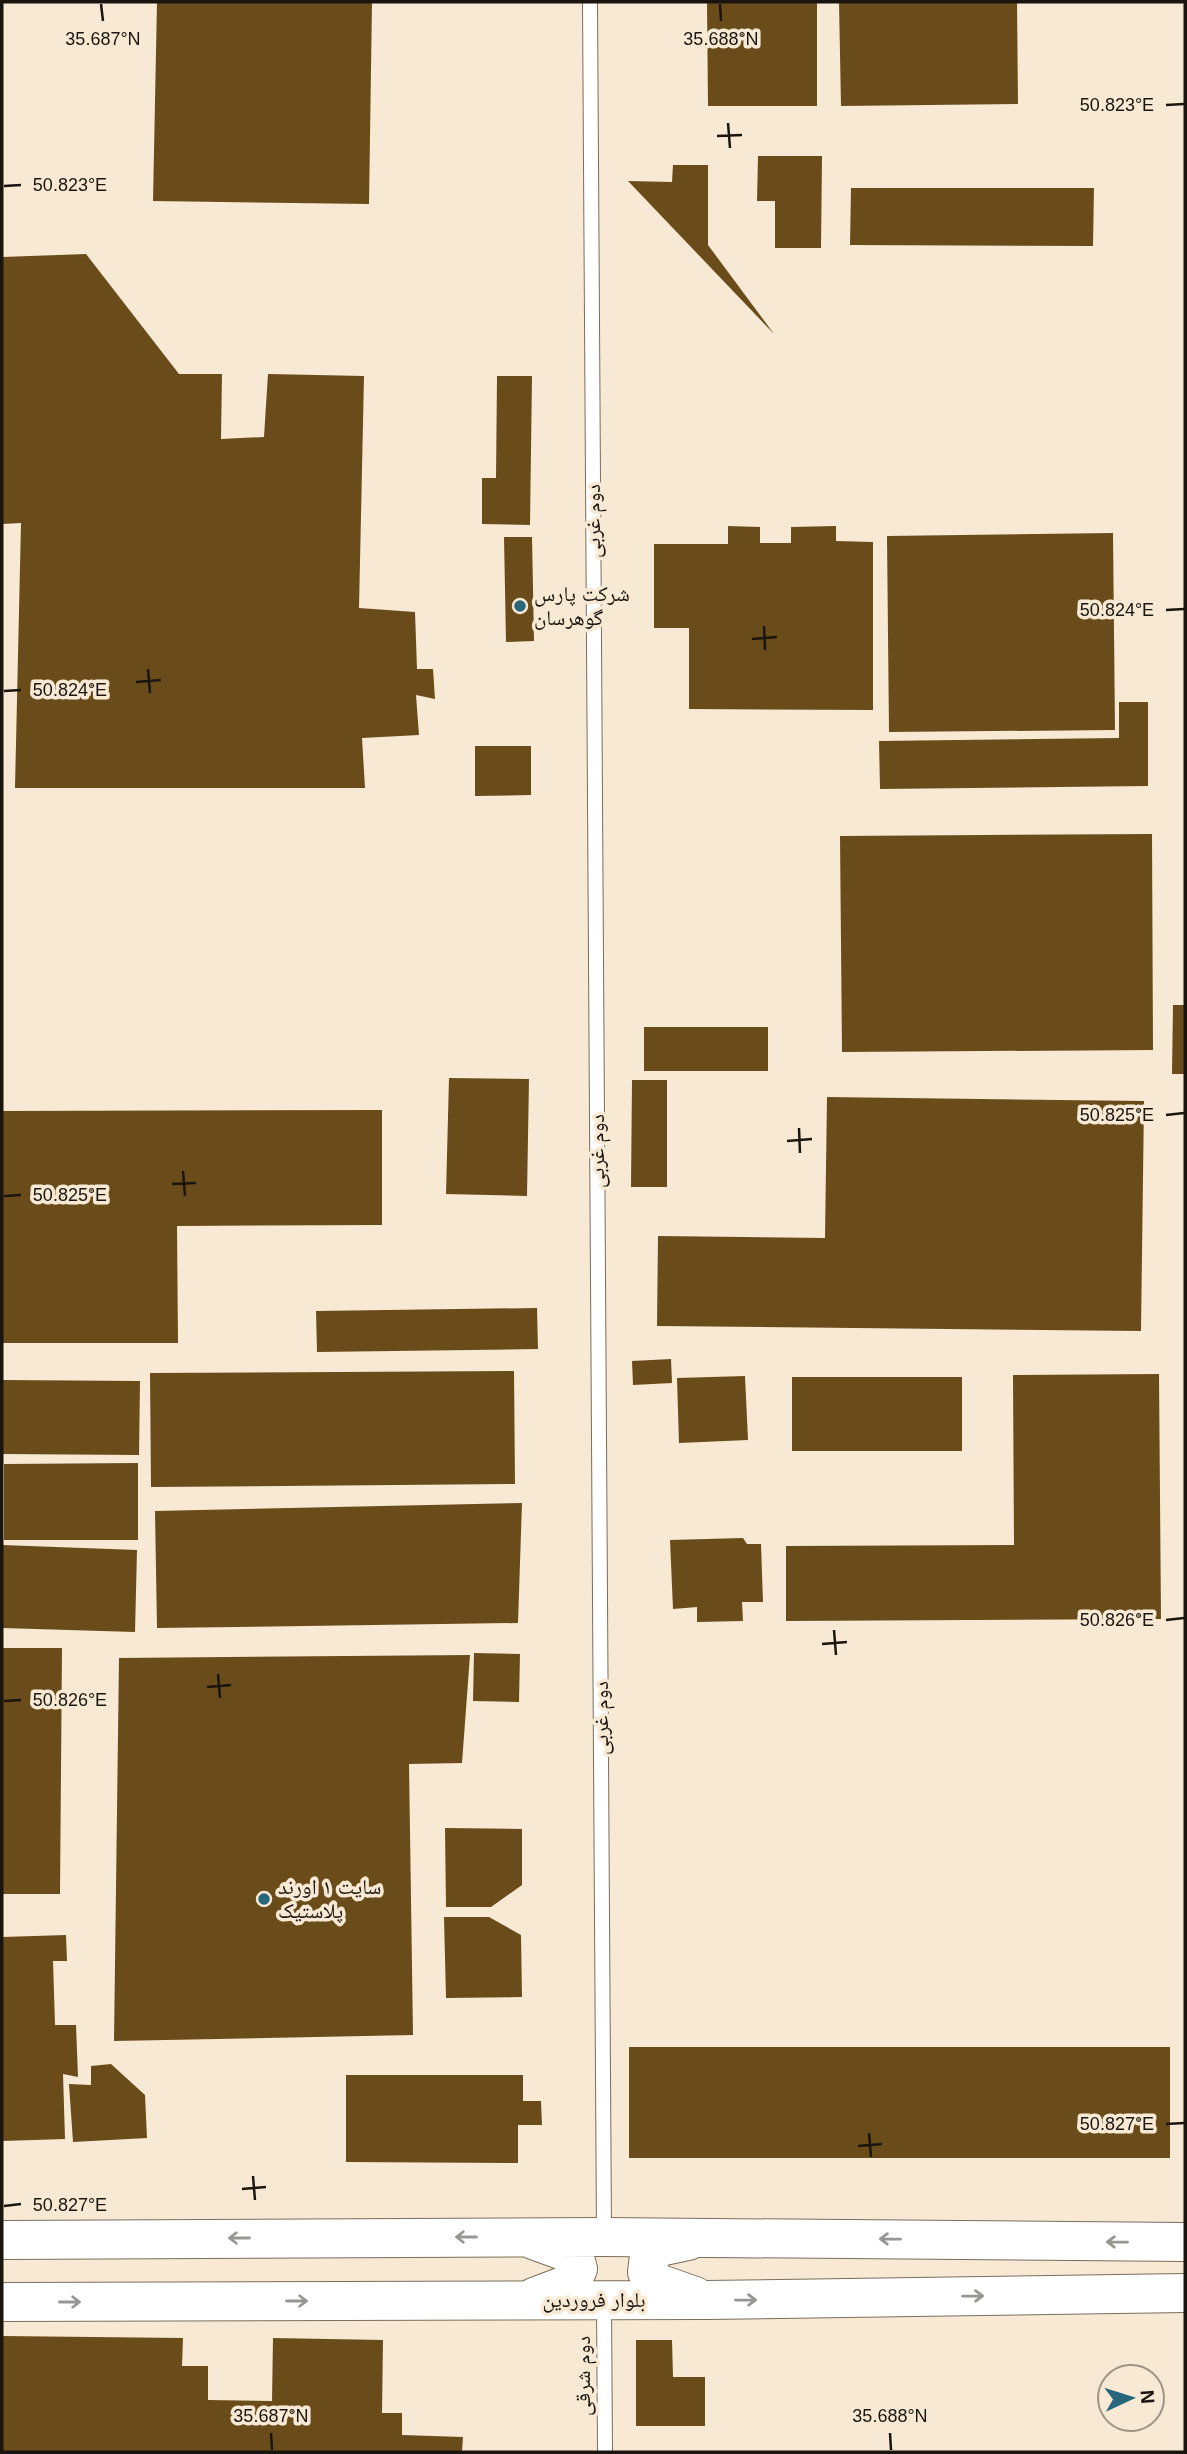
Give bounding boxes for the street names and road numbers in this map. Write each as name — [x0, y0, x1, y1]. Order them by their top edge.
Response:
street label: دوم غربی — [581, 484, 607, 558]
street label: دوم غربی — [585, 1114, 611, 1188]
street label: دوم غربی — [589, 1681, 615, 1755]
street label: بلوار فروردین — [542, 2288, 646, 2313]
street label: دوم شرقی — [571, 2336, 597, 2416]

